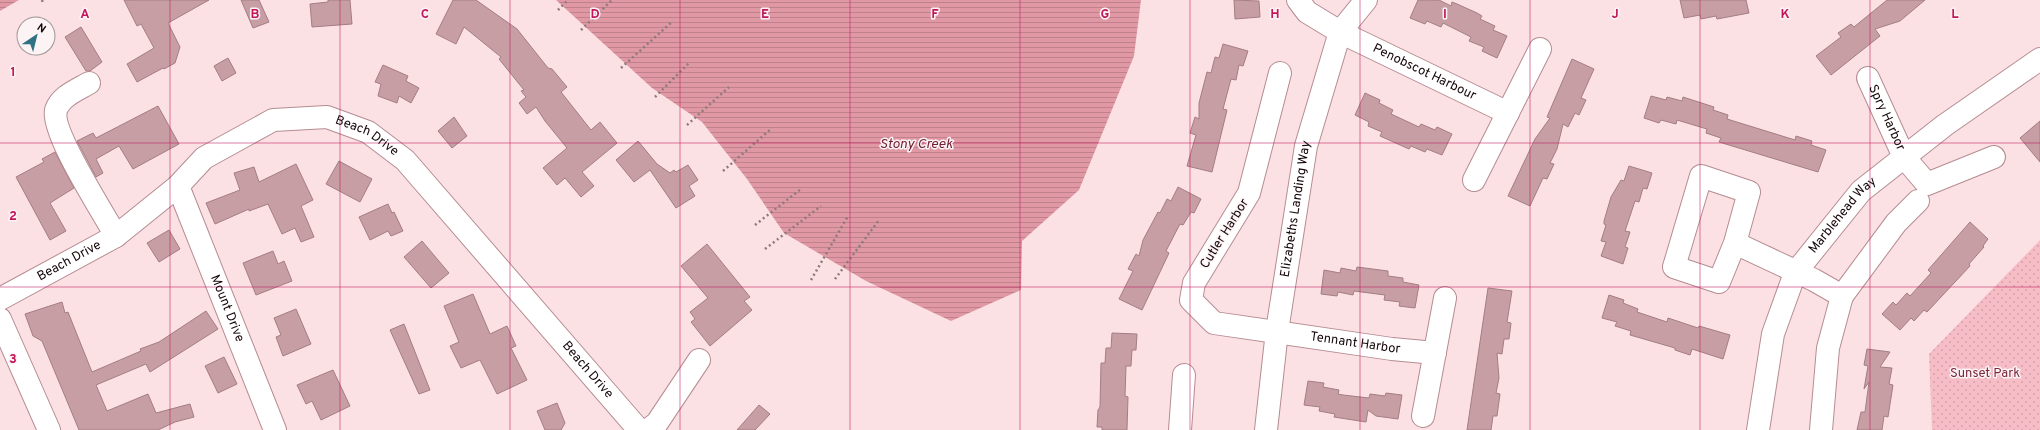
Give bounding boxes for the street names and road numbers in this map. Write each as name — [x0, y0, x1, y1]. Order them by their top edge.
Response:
street label: Penobscot Harbour — [1370, 41, 1479, 104]
street label: Spry Harbor — [1864, 83, 1908, 154]
street label: Beach Drive — [333, 113, 401, 160]
street label: Elizabeths Landing Way — [1278, 139, 1315, 278]
street label: Marblehead Way — [1806, 174, 1880, 257]
street label: Cutler Harbor — [1197, 196, 1253, 272]
street label: Beach Drive — [35, 237, 104, 285]
street label: Mount Drive — [206, 273, 247, 345]
street label: Tennant Harbor — [1309, 329, 1401, 358]
street label: Beach Drive — [558, 338, 616, 402]

